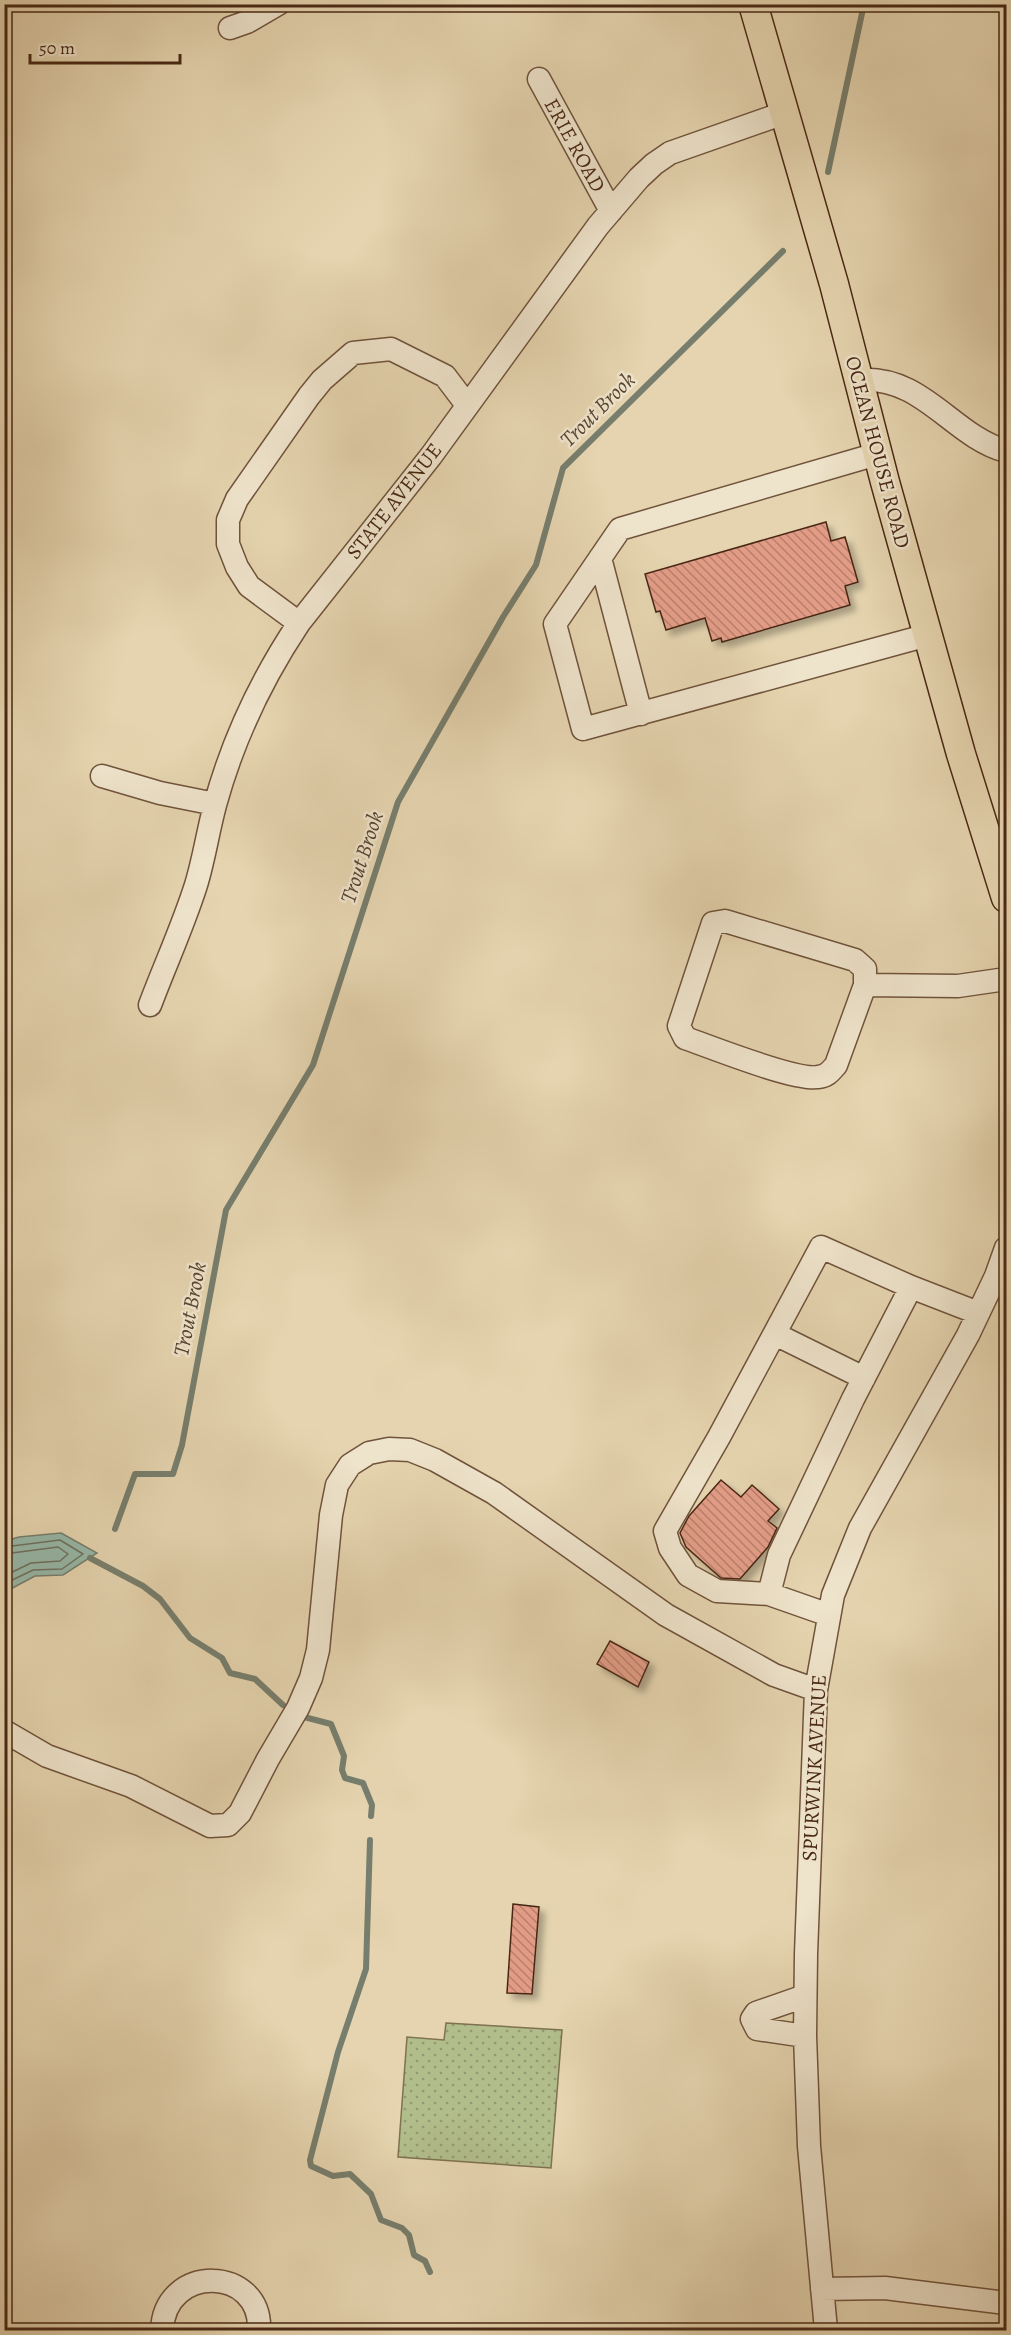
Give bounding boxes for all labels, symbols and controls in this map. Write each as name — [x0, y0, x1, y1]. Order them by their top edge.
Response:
scale bar — [30, 27, 180, 65]
text: 50 m — [39, 36, 75, 60]
street label: ERIE ROAD — [538, 93, 612, 197]
street label: OCEAN HOUSE ROAD — [839, 353, 917, 551]
water label: Trout Brook — [553, 365, 642, 454]
street label: STATE AVENUE — [340, 437, 448, 565]
water label: Trout Brook — [333, 807, 391, 907]
water label: Trout Brook — [166, 1259, 214, 1359]
street label: SPURWINK AVENUE — [795, 1674, 833, 1862]

